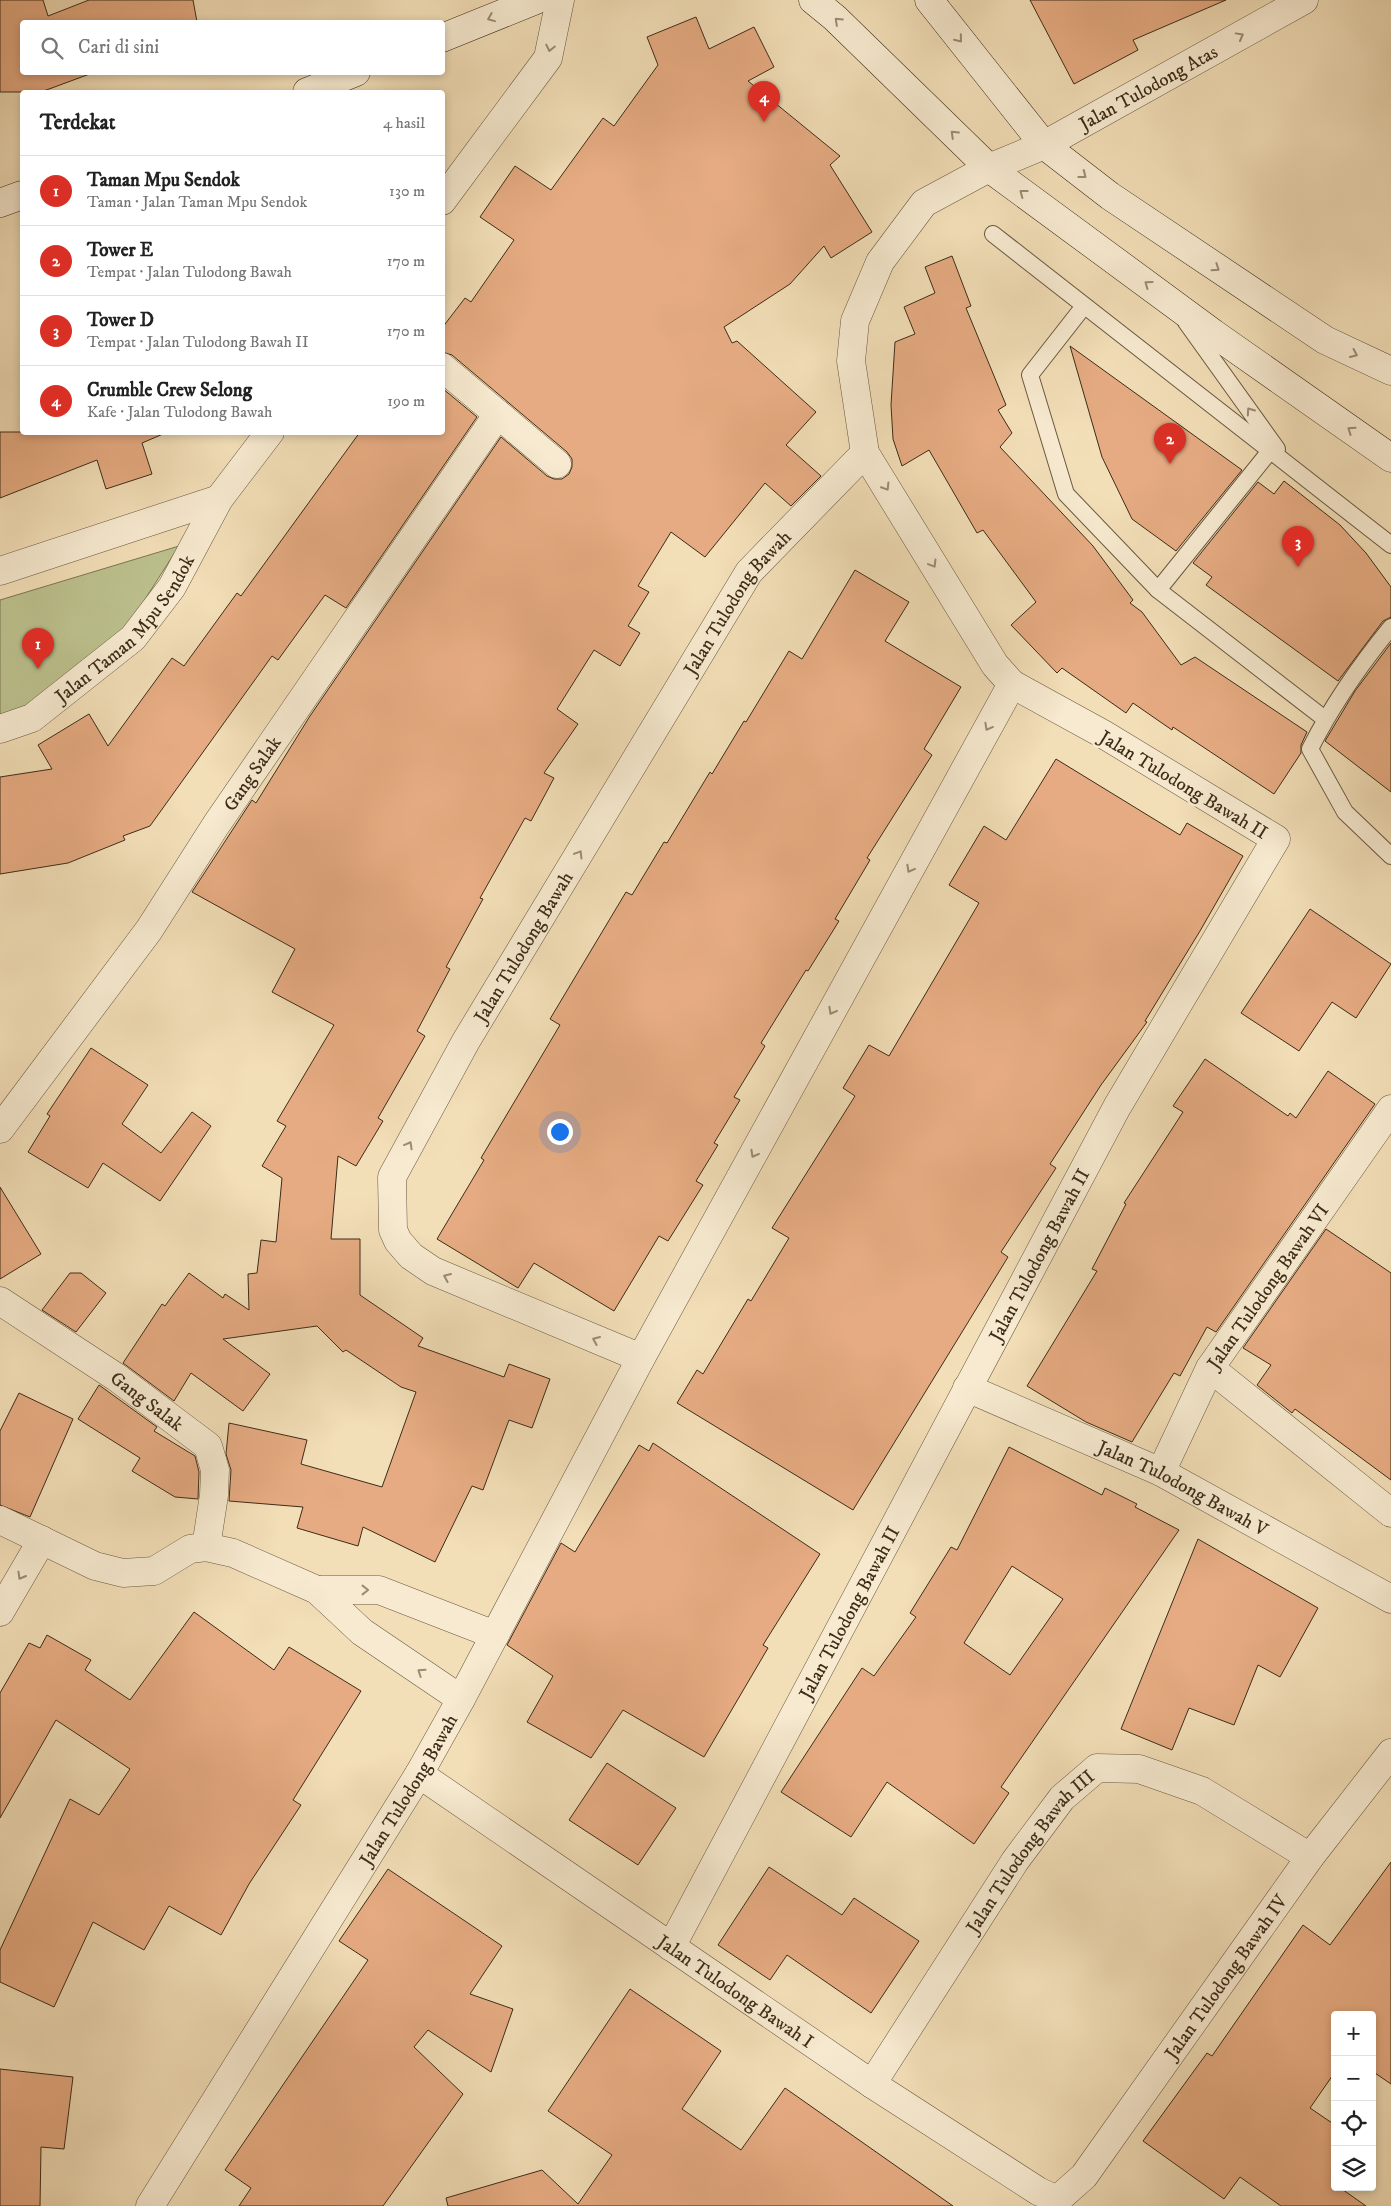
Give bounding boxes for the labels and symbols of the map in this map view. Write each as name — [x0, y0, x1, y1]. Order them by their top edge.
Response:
one-way arrow — [487, 12, 496, 22]
one-way arrow — [834, 17, 843, 26]
one-way arrow — [1234, 32, 1243, 42]
one-way arrow — [953, 33, 961, 42]
street label: Jalan Tulodong Atas — [1074, 41, 1222, 137]
one-way arrow — [545, 43, 556, 52]
pin: 4 — [748, 81, 780, 122]
one-way arrow — [951, 131, 960, 140]
one-way arrow — [1077, 170, 1086, 179]
one-way arrow — [1019, 190, 1029, 199]
one-way arrow — [1211, 261, 1220, 271]
one-way arrow — [1144, 281, 1154, 290]
one-way arrow — [1349, 348, 1358, 358]
one-way arrow — [1247, 407, 1256, 417]
pin: 2 — [1154, 423, 1186, 464]
one-way arrow — [1347, 427, 1357, 436]
one-way arrow — [880, 482, 890, 491]
street label: Jalan Tulodong Bawah — [679, 526, 796, 681]
pin: 3 — [1282, 526, 1314, 567]
street label: Jalan Taman Mpu Sendok — [49, 551, 200, 709]
one-way arrow — [927, 558, 937, 567]
pin: 1 — [22, 628, 54, 669]
one-way arrow — [985, 721, 995, 730]
street label: Jalan Tulodong Bawah II — [1093, 725, 1272, 845]
street label: Gang Salak — [219, 732, 287, 816]
one-way arrow — [573, 850, 583, 859]
one-way arrow — [906, 864, 916, 873]
street label: Jalan Tulodong Bawah — [469, 868, 579, 1029]
one-way arrow — [828, 1006, 838, 1015]
your location — [547, 1119, 573, 1145]
one-way arrow — [403, 1142, 413, 1151]
one-way arrow — [750, 1149, 760, 1158]
street label: Jalan Tulodong Bawah II — [984, 1165, 1095, 1347]
street label: Jalan Tulodong Bawah VI — [1202, 1200, 1334, 1376]
one-way arrow — [443, 1272, 451, 1282]
one-way arrow — [592, 1335, 601, 1346]
street label: Gang Salak — [105, 1367, 188, 1437]
street label: Jalan Tulodong Bawah V — [1092, 1435, 1272, 1542]
street label: Jalan Tulodong Bawah II — [794, 1523, 905, 1705]
one-way arrow — [17, 1570, 27, 1579]
one-way arrow — [362, 1585, 370, 1595]
one-way arrow — [417, 1669, 427, 1678]
street label: Jalan Tulodong Bawah — [354, 1710, 463, 1872]
street label: Jalan Tulodong Bawah III — [961, 1765, 1100, 1939]
street label: Jalan Tulodong Bawah IV — [1159, 1890, 1293, 2066]
street label: Jalan Tulodong Bawah I — [651, 1929, 818, 2054]

